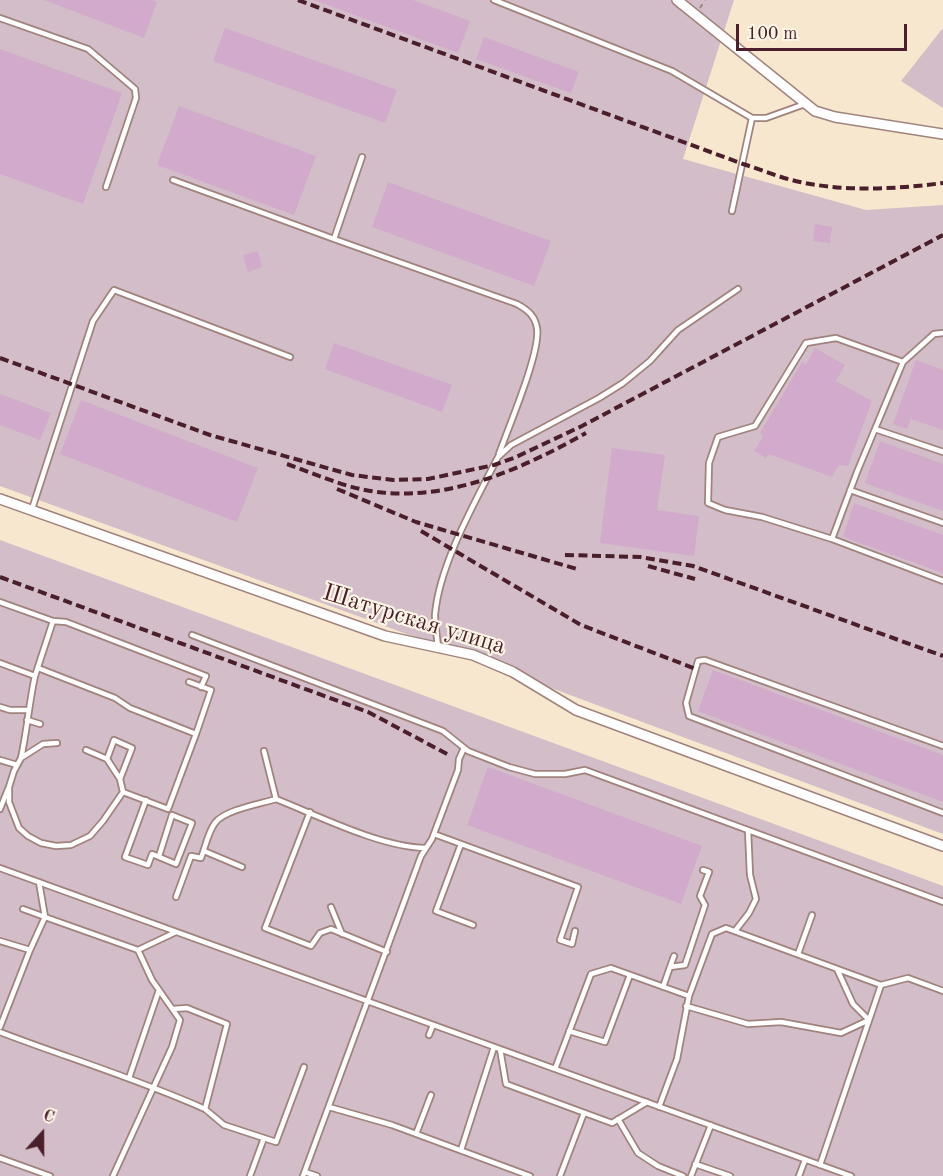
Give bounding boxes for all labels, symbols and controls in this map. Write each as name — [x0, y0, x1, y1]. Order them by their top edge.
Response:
scale bar — [739, 12, 910, 50]
text: 100 m — [747, 25, 798, 43]
street label: Шатурская улица — [319, 578, 509, 662]
north arrow — [12, 1104, 72, 1164]
text: С — [41, 1108, 56, 1127]

